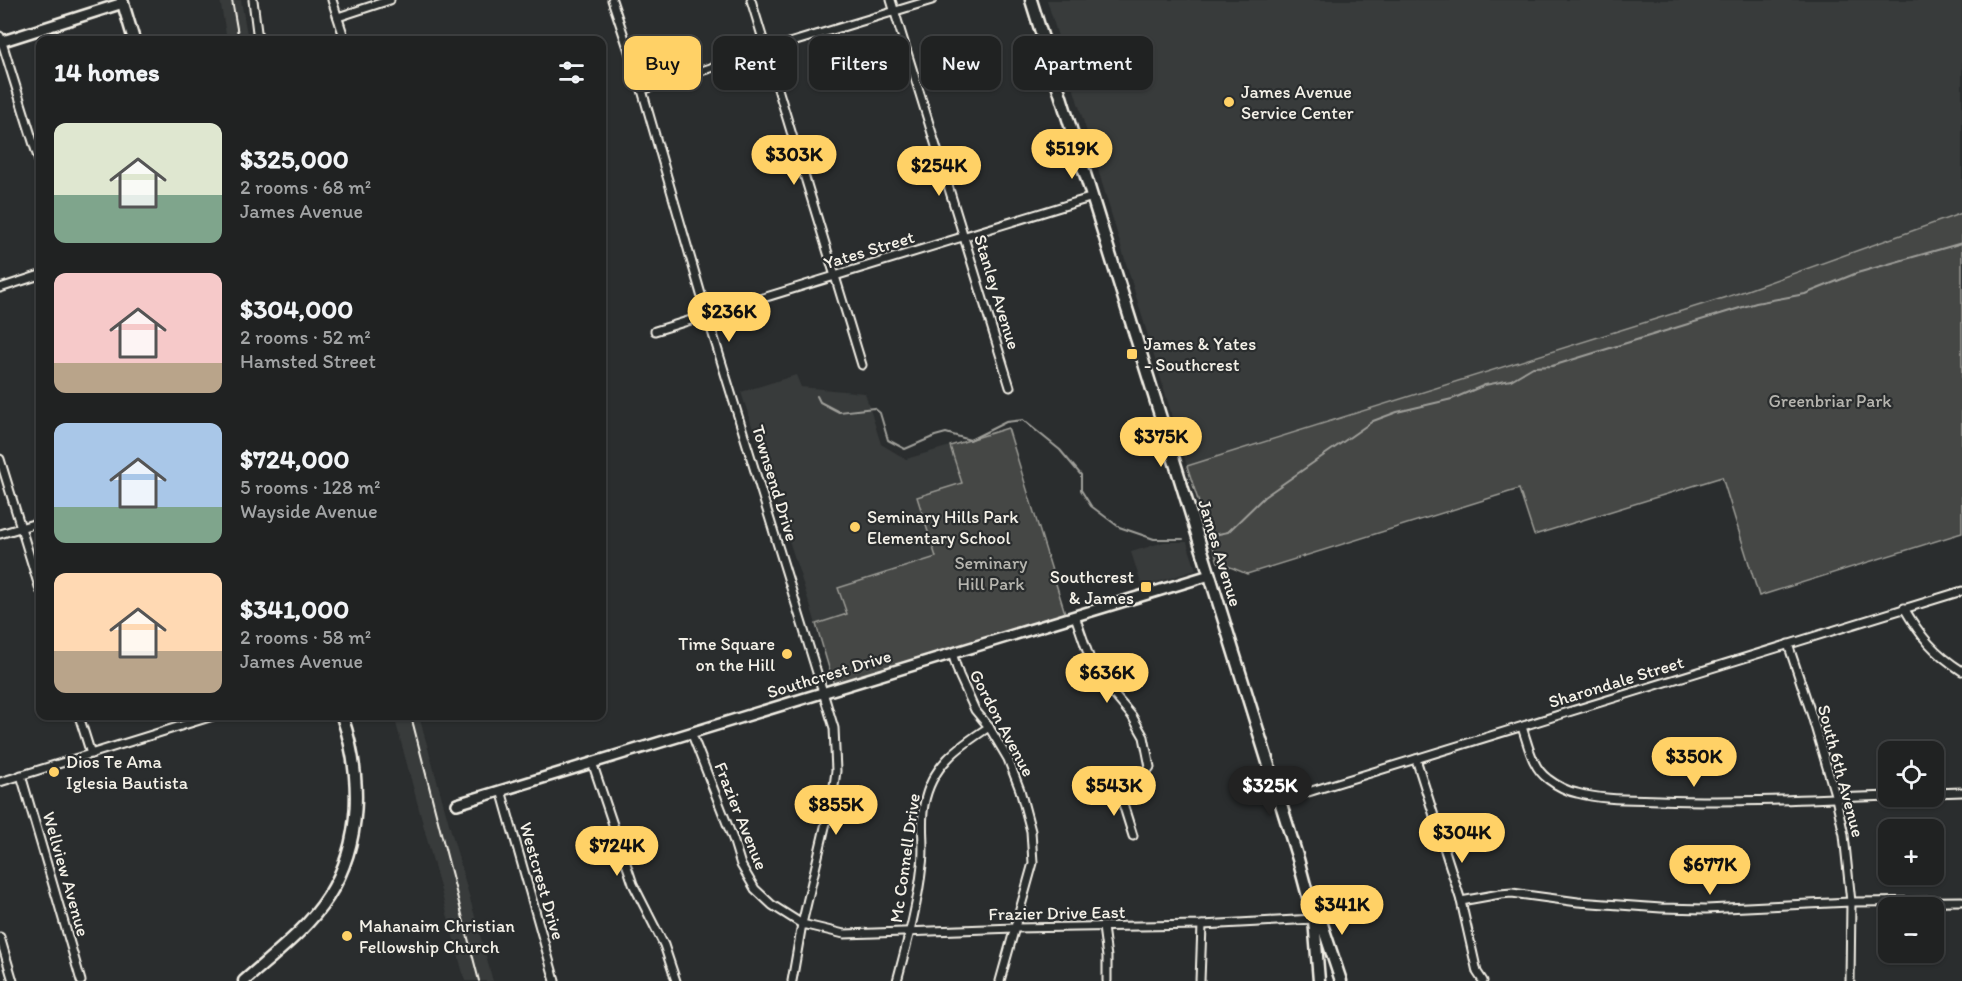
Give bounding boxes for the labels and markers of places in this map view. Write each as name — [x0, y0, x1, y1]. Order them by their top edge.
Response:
place label: James Avenue Service Center — [1241, 81, 1355, 124]
marker: James Avenue Service Center — [1222, 95, 1236, 109]
pin: $519K — [1030, 129, 1114, 180]
pin: $303K — [752, 135, 836, 186]
pin: $254K — [897, 146, 981, 197]
pin: $236K — [687, 292, 771, 343]
place label: James & Yates - Southcrest — [1144, 333, 1256, 376]
marker: James & Yates - Southcrest — [1125, 347, 1139, 361]
pin: $375K — [1119, 417, 1203, 468]
place label: Seminary Hills Park Elementary School — [867, 506, 1019, 549]
marker: Seminary Hills Park Elementary School — [848, 520, 862, 534]
place label: Southcrest & James — [1050, 566, 1134, 609]
marker: Southcrest & James — [1139, 580, 1153, 594]
place label: Time Square on the Hill — [678, 633, 775, 676]
marker: Time Square on the Hill — [780, 647, 794, 661]
pin: $636K — [1065, 653, 1149, 704]
pin: $350K — [1652, 737, 1736, 788]
place label: Dios Te Ama Iglesia Bautista — [66, 751, 189, 794]
marker: Dios Te Ama Iglesia Bautista — [47, 765, 61, 779]
pin: $543K — [1072, 766, 1156, 817]
pin: $325K — [1228, 766, 1312, 817]
pin: $855K — [794, 785, 878, 836]
pin: $304K — [1420, 813, 1504, 864]
pin: $724K — [575, 826, 659, 877]
pin: $677K — [1668, 845, 1752, 896]
pin: $341K — [1300, 885, 1384, 936]
place label: Mahanaim Christian Fellowship Church — [359, 915, 515, 958]
marker: Mahanaim Christian Fellowship Church — [340, 929, 354, 943]

